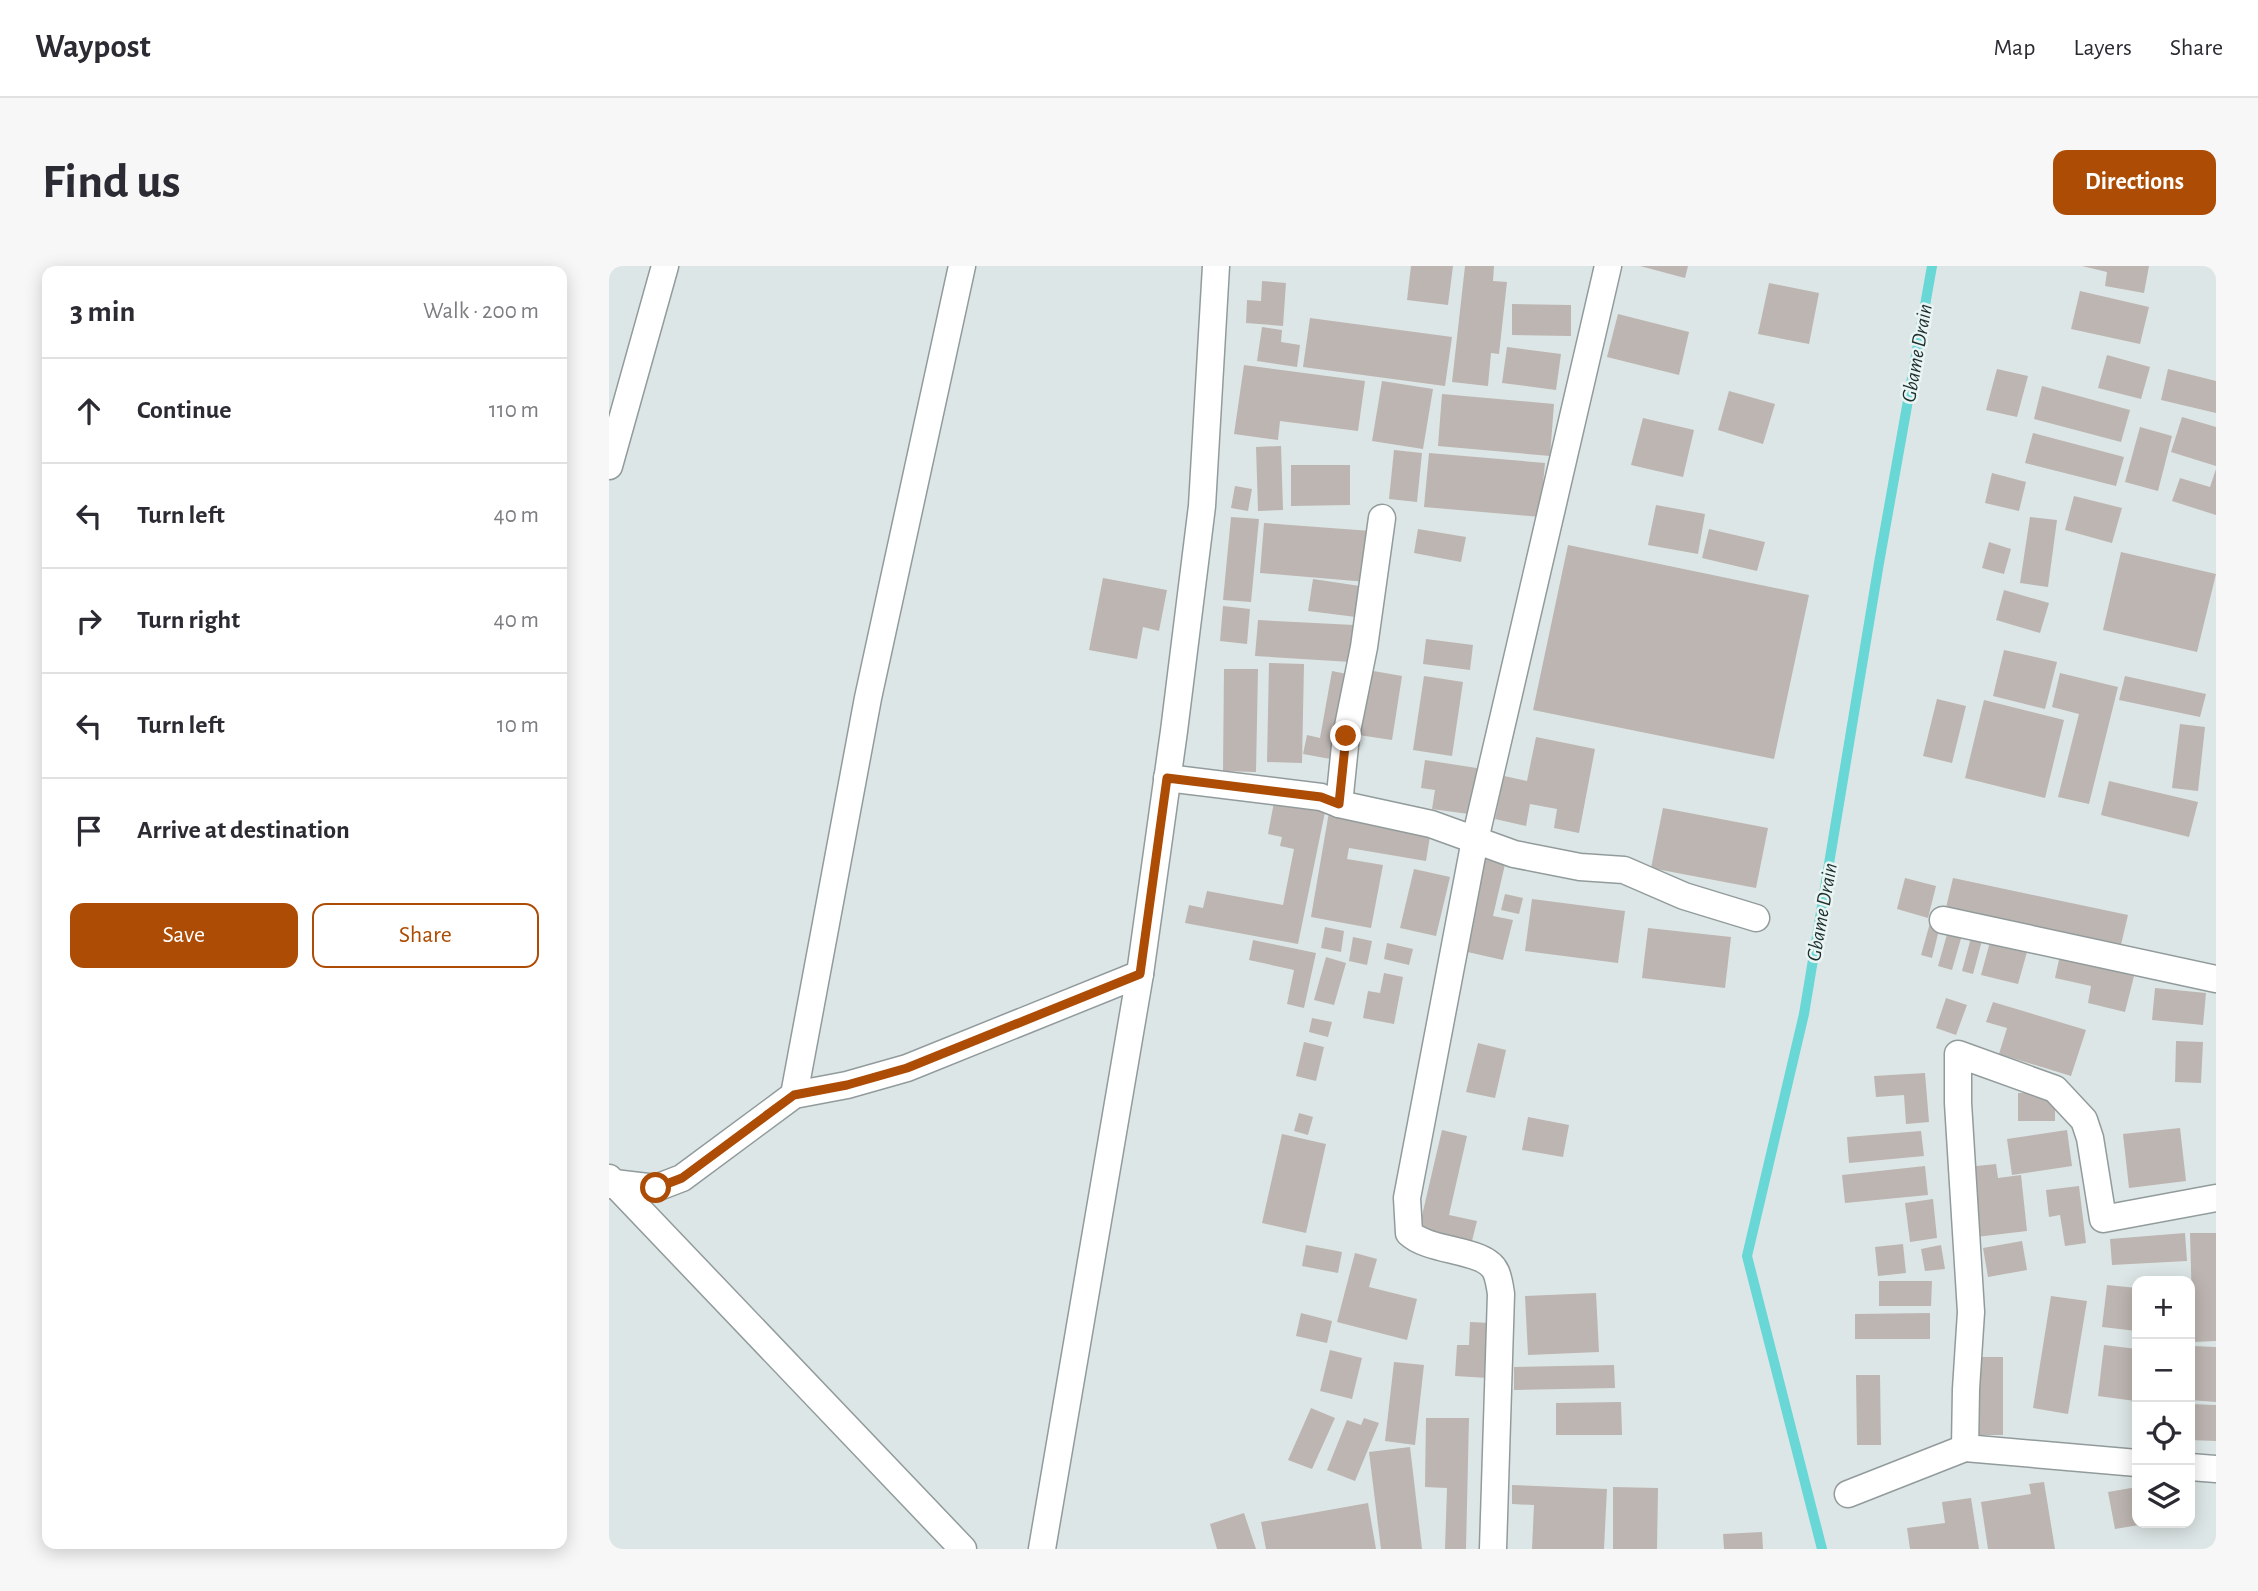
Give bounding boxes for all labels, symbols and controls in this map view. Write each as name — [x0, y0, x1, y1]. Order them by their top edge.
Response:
text: Waypost — [35, 31, 151, 64]
text: Map — [1993, 36, 2035, 60]
text: Layers — [2073, 36, 2132, 60]
text: Share — [2170, 36, 2223, 60]
button: Directions — [2053, 150, 2216, 215]
text: Find us — [42, 158, 181, 207]
text: 3 min — [70, 297, 135, 327]
text: Walk · 200 m — [423, 300, 539, 323]
water label: Gbame Drain — [1898, 302, 1936, 404]
icon: ahead — [70, 392, 108, 430]
text: Continue — [137, 397, 232, 423]
text: 110 m — [489, 399, 539, 422]
icon: left — [70, 497, 108, 535]
text: Turn left — [137, 502, 225, 528]
text: 40 m — [494, 504, 539, 527]
icon: right — [70, 602, 108, 640]
text: Turn right — [137, 607, 240, 633]
text: 40 m — [494, 609, 539, 632]
icon: left — [70, 707, 108, 745]
text: Turn left — [137, 712, 225, 738]
text: 10 m — [497, 714, 539, 737]
route end — [1330, 720, 1361, 751]
icon: arrive — [70, 812, 108, 850]
text: Arrive at destination — [137, 817, 350, 843]
water label: Gbame Drain — [1803, 861, 1841, 963]
button: Save — [70, 903, 298, 968]
button: Share — [312, 903, 539, 968]
route start — [640, 1172, 671, 1203]
map controls — [2132, 1276, 2195, 1528]
button: + — [2132, 1276, 2195, 1339]
button: − — [2132, 1339, 2195, 1402]
button: locate — [2132, 1402, 2195, 1465]
button: layers — [2132, 1465, 2195, 1528]

